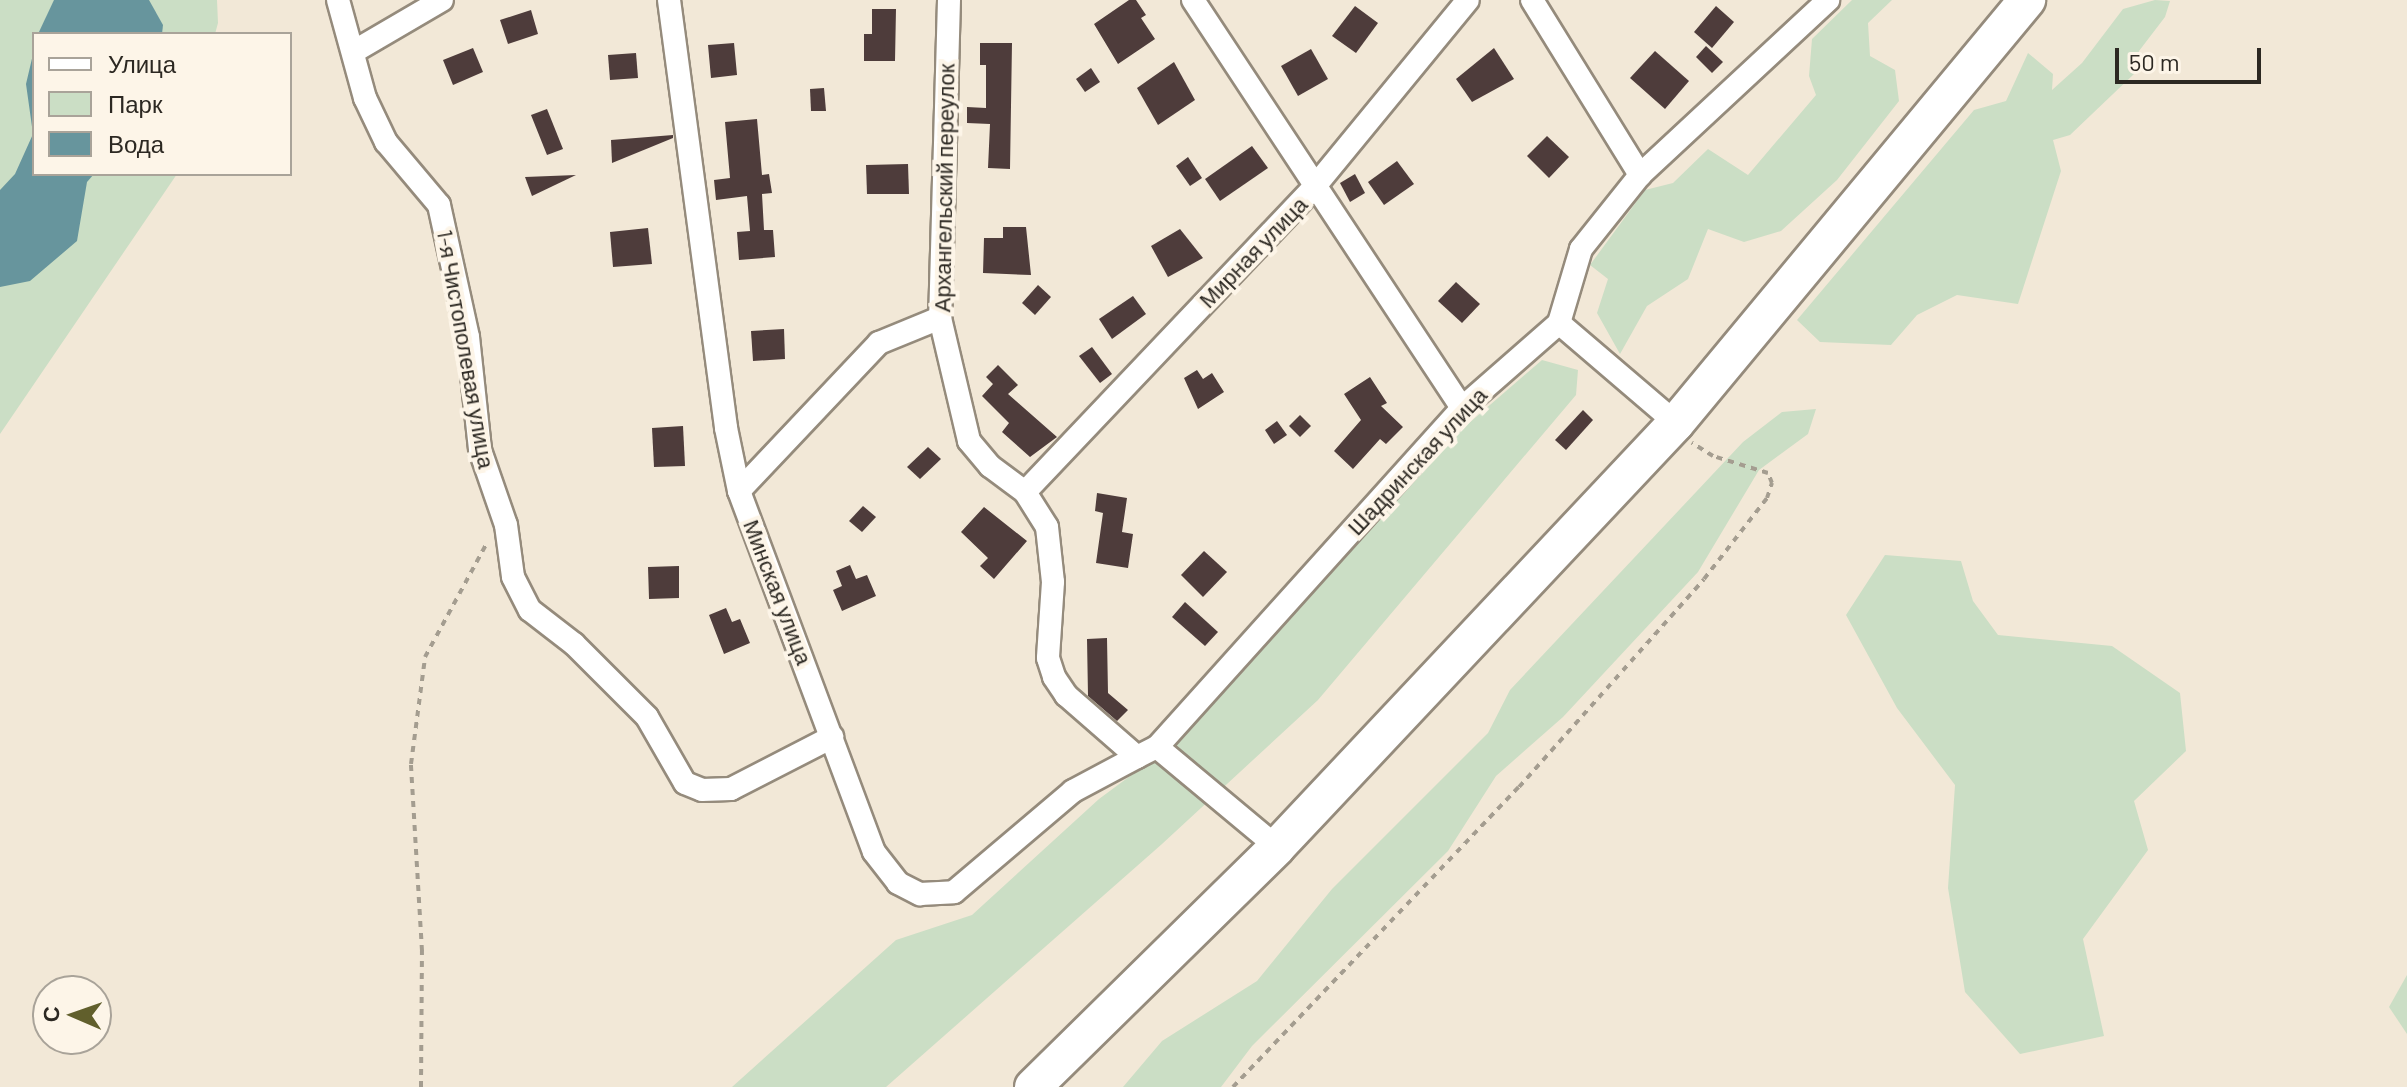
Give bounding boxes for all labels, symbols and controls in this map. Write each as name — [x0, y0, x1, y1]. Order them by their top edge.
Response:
legend — [32, 32, 292, 176]
scale bar — [2119, 32, 2265, 82]
text: 50 m — [2129, 47, 2180, 76]
text: Улица — [108, 49, 176, 78]
street label: Архангельский переулок — [929, 63, 959, 313]
text: Парк — [108, 89, 162, 118]
text: Вода — [108, 129, 164, 158]
street label: Мирная улица — [1193, 191, 1313, 313]
street label: 1-я Чистополевая улица — [432, 228, 500, 470]
street label: Шадринская улица — [1342, 382, 1492, 540]
street label: Минская улица — [738, 516, 818, 668]
north arrow — [32, 975, 112, 1055]
text: С — [37, 1006, 63, 1023]

